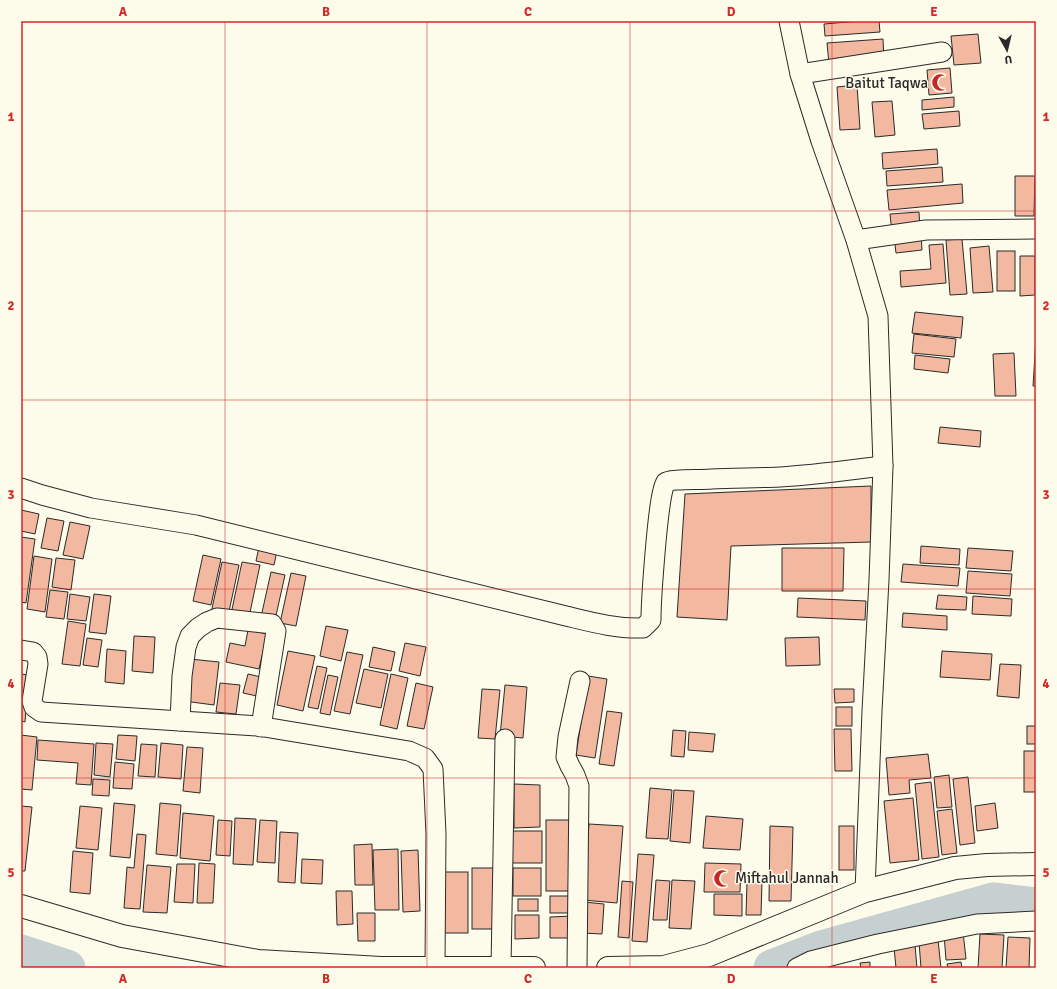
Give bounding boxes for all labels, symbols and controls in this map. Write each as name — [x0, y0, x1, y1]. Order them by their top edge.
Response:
text: A — [119, 4, 128, 20]
text: B — [322, 4, 330, 20]
text: C — [524, 4, 532, 20]
text: D — [727, 4, 736, 20]
text: E — [930, 4, 938, 20]
north arrow — [987, 30, 1027, 70]
text: U — [1004, 52, 1013, 66]
mosque icon: Baitut Taqwa — [931, 73, 951, 93]
place label: Baitut Taqwa — [845, 74, 928, 92]
text: 1 — [7, 109, 15, 125]
text: 1 — [1042, 109, 1050, 125]
text: 2 — [7, 298, 15, 314]
text: 2 — [1042, 298, 1050, 314]
text: 3 — [7, 487, 15, 503]
text: 3 — [1042, 487, 1050, 503]
text: 4 — [7, 676, 15, 692]
text: 4 — [1042, 676, 1050, 692]
text: 5 — [7, 865, 15, 881]
text: 5 — [1042, 865, 1050, 881]
mosque icon: Miftahul Jannah — [712, 868, 732, 888]
place label: Miftahul Jannah — [735, 869, 839, 887]
text: A — [119, 971, 128, 987]
text: B — [322, 971, 330, 987]
text: C — [524, 971, 532, 987]
text: D — [727, 971, 736, 987]
text: E — [930, 971, 938, 987]

